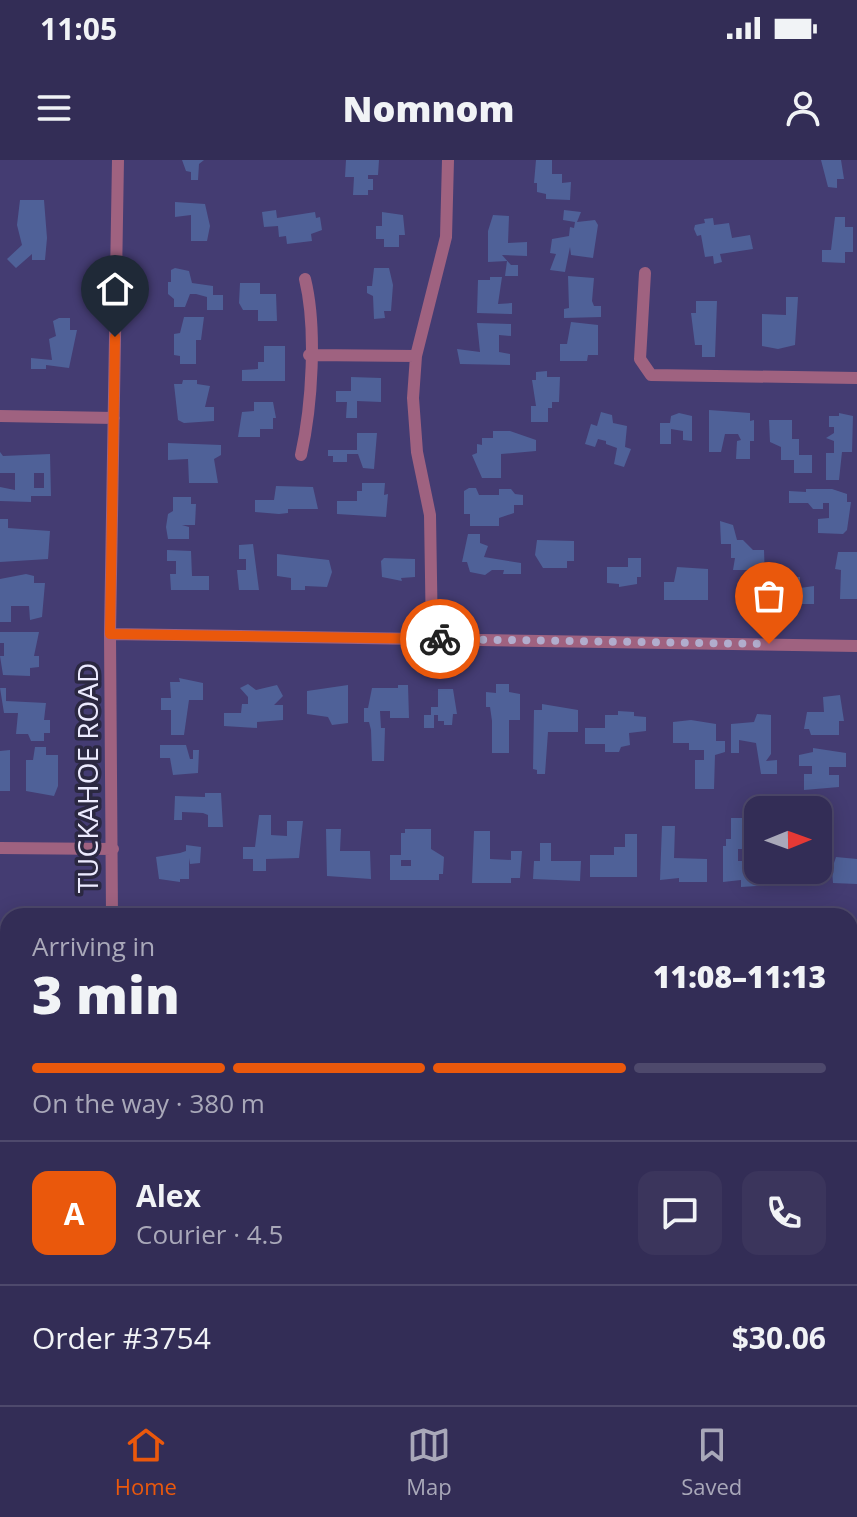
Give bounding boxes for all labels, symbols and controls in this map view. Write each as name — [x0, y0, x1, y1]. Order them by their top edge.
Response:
text: 11:05 — [40, 8, 117, 49]
text: Nomnom — [342, 84, 515, 133]
icon: menu — [32, 86, 76, 130]
icon: person — [781, 86, 825, 130]
pin — [81, 255, 149, 337]
icon: home — [93, 267, 137, 311]
pin — [735, 562, 803, 644]
icon: bag — [747, 574, 791, 618]
courier — [400, 599, 480, 679]
icon: bike — [418, 617, 462, 661]
street label: TUCKAHOE ROAD — [68, 663, 106, 893]
north arrow — [744, 796, 832, 884]
map controls — [744, 796, 832, 884]
text: Arriving in — [32, 928, 155, 964]
text: 11:08–11:13 — [653, 956, 826, 997]
text: 3 min — [32, 958, 180, 1029]
text: On the way · 380 m — [32, 1085, 265, 1121]
button: chat — [638, 1171, 722, 1255]
button: phone — [742, 1171, 826, 1255]
text: Alex — [136, 1175, 201, 1216]
text: A — [64, 1193, 84, 1234]
text: Courier · 4.5 — [136, 1216, 283, 1252]
text: Order #3754 — [32, 1317, 211, 1358]
text: $30.06 — [732, 1317, 826, 1358]
tab: Home — [115, 1423, 177, 1501]
tab: Map — [406, 1423, 452, 1501]
tab: Saved — [681, 1423, 742, 1501]

